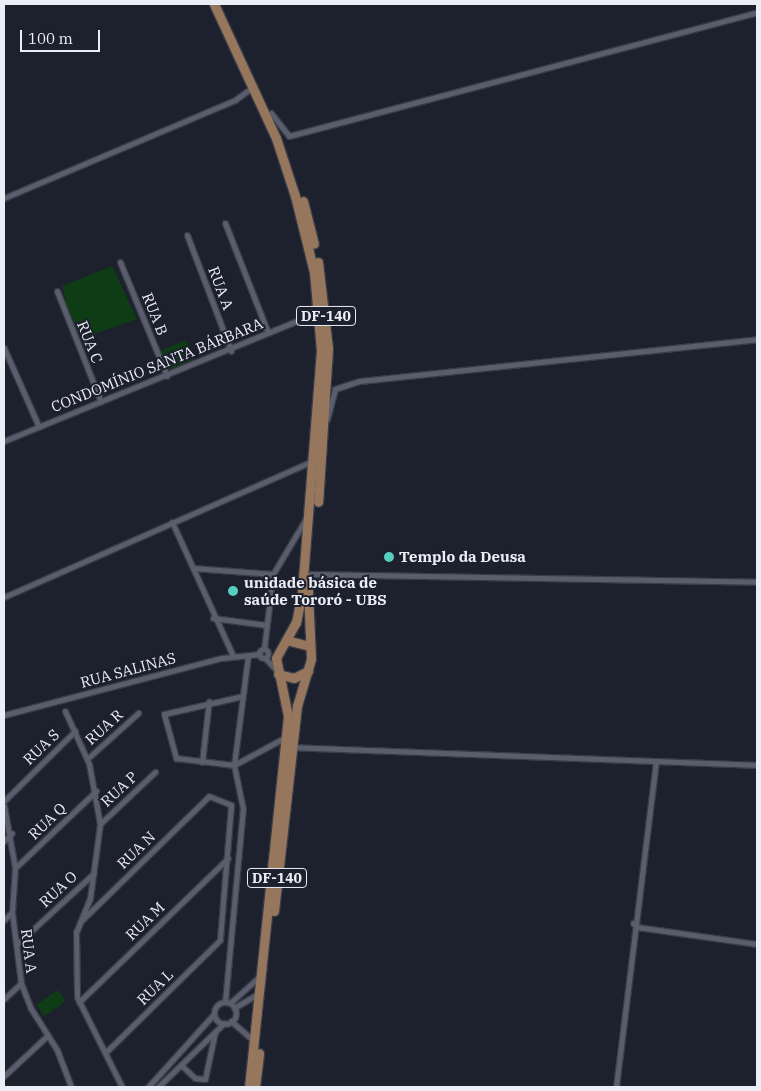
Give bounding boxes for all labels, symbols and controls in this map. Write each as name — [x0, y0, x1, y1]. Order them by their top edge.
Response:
scale bar — [22, 20, 102, 52]
text: 100 m — [28, 29, 73, 48]
street label: RUA A — [205, 264, 237, 312]
street label: RUA B — [138, 290, 172, 338]
road number: DF-140 — [295, 304, 357, 328]
street label: CONDOMÍNIO SANTA BÁRBARA — [48, 314, 266, 416]
street label: RUA C — [73, 318, 107, 366]
place label: Templo da Deusa — [399, 548, 526, 566]
marker: Templo da Deusa — [383, 551, 395, 563]
place label: unidade básica de saúde Tororó - UBS — [244, 573, 387, 608]
marker: unidade básica de saúde Tororó - UBS — [226, 584, 240, 598]
street label: RUA SALINAS — [78, 649, 178, 691]
street label: RUA R — [81, 705, 127, 749]
street label: RUA S — [19, 726, 63, 768]
street label: RUA P — [97, 768, 141, 810]
street label: RUA Q — [25, 799, 69, 843]
street label: RUA N — [113, 828, 159, 872]
road number: DF-140 — [246, 866, 308, 890]
street label: RUA O — [35, 867, 81, 911]
street label: RUA M — [122, 898, 168, 944]
street label: RUA A — [17, 928, 41, 974]
street label: RUA L — [133, 966, 177, 1008]

